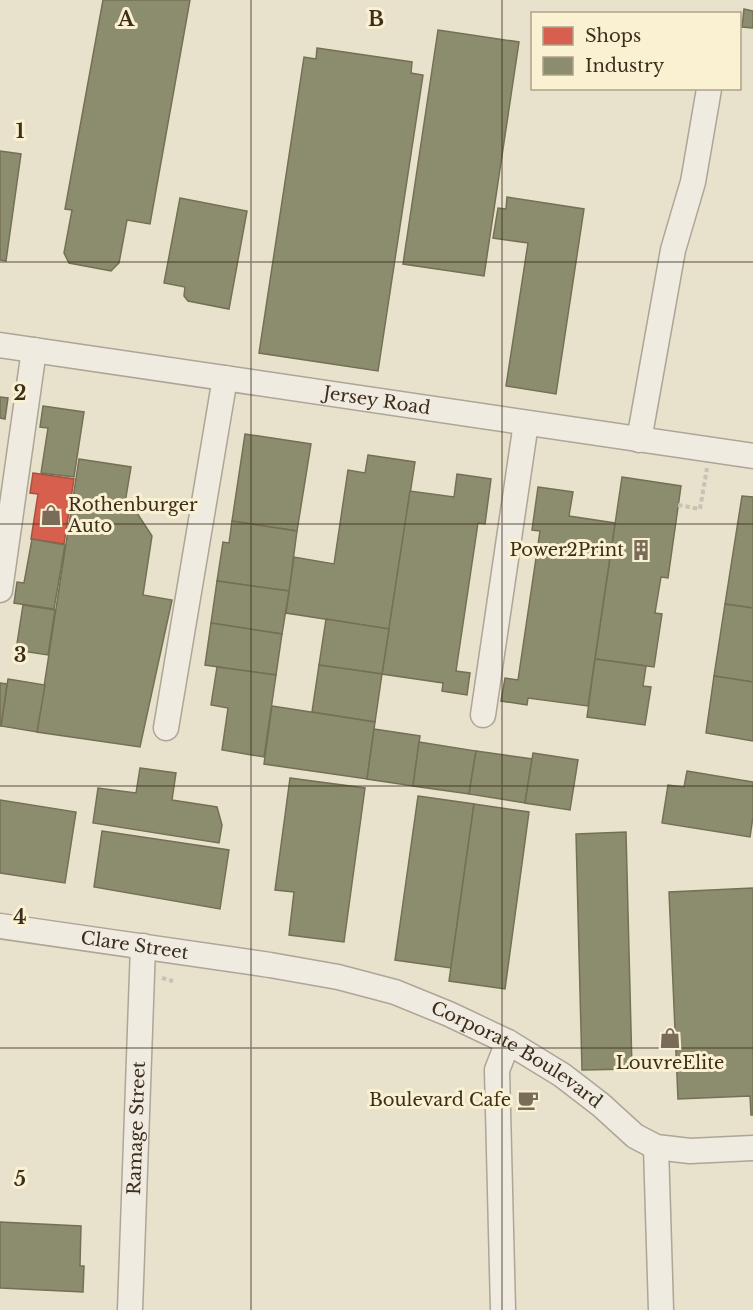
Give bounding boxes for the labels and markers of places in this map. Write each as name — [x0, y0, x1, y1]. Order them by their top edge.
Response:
place label: Rothenburger Auto — [67, 494, 198, 537]
shop icon: Rothenburger Auto — [39, 503, 63, 527]
building icon: Power2Print — [629, 538, 653, 562]
place label: Power2Print — [509, 539, 624, 561]
shop icon: LouvreElite — [658, 1026, 682, 1050]
place label: LouvreElite — [616, 1052, 724, 1074]
cafe icon: Boulevard Cafe — [516, 1088, 540, 1112]
place label: Boulevard Cafe — [369, 1089, 511, 1111]

